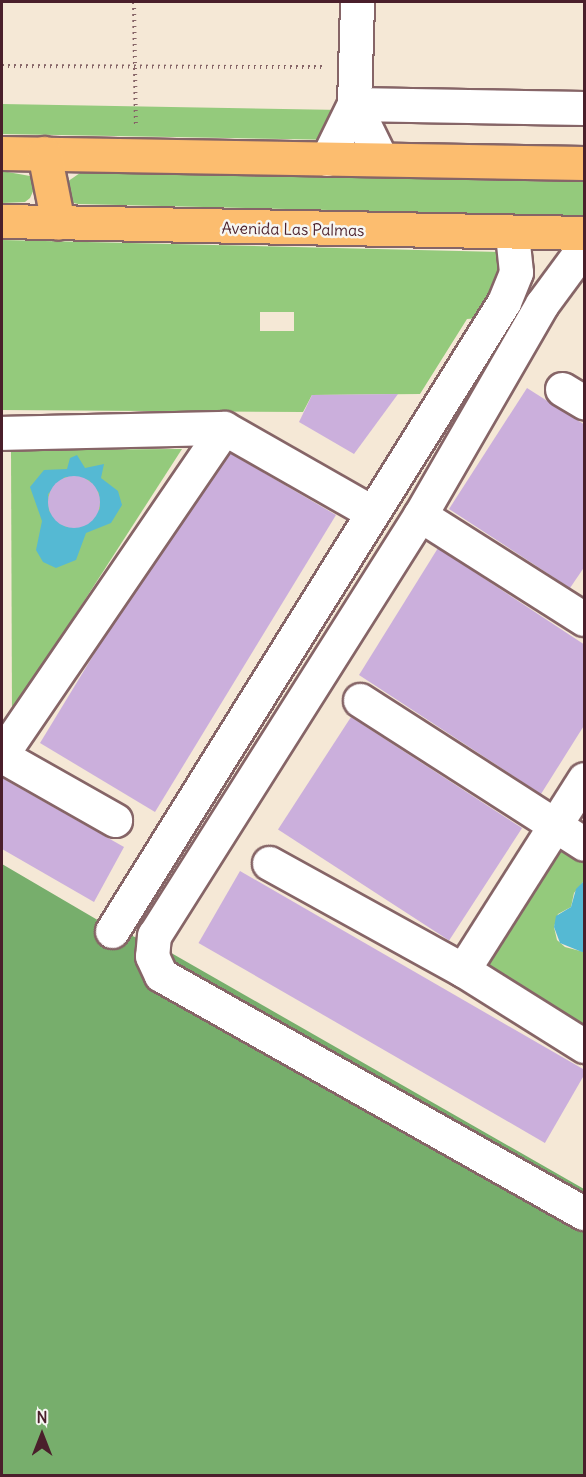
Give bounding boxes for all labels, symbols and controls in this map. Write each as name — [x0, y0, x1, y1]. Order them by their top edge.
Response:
street label: Avenida Las Palmas — [221, 218, 365, 240]
north arrow — [12, 1405, 72, 1465]
text: N — [36, 1407, 48, 1427]

